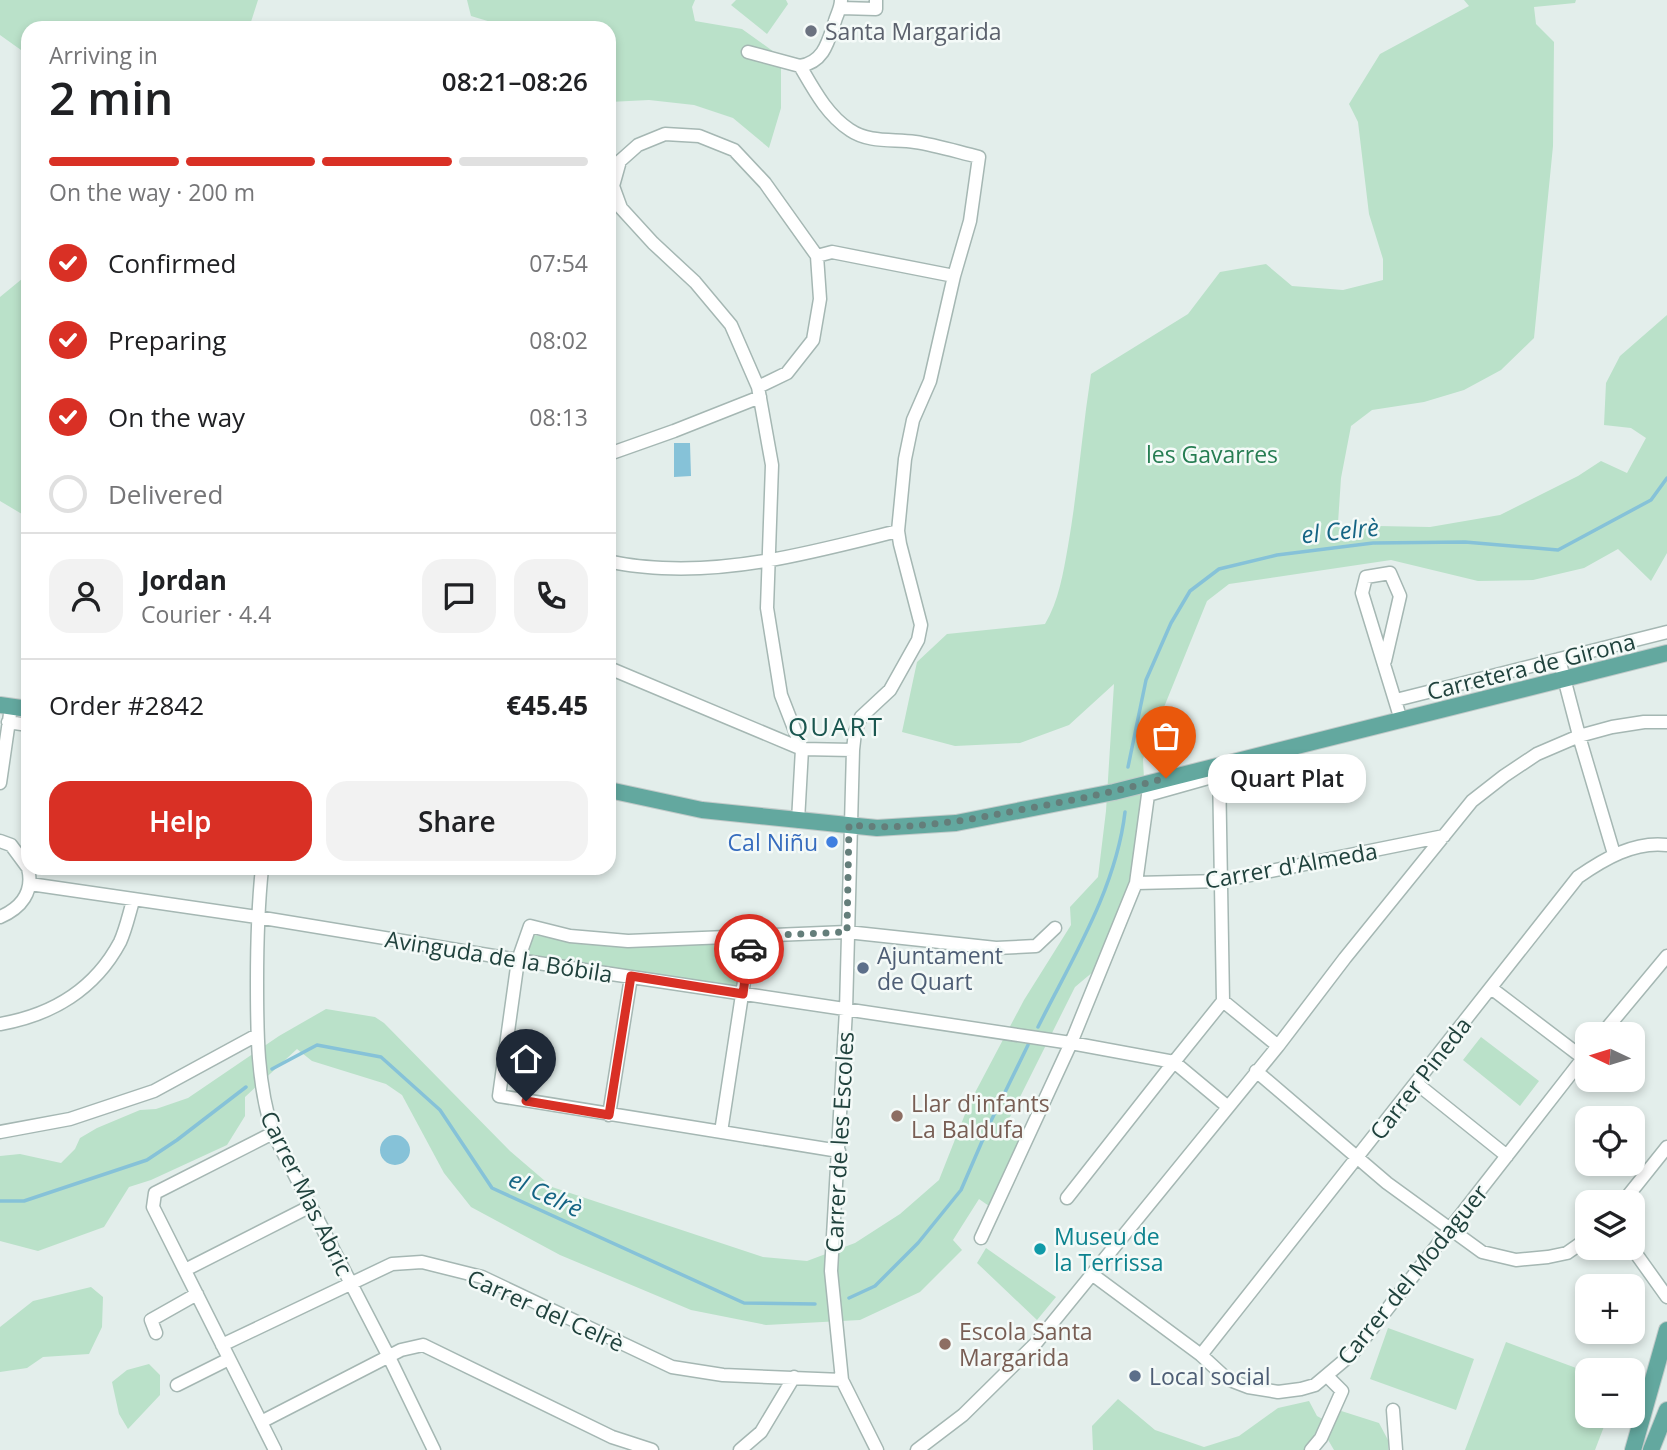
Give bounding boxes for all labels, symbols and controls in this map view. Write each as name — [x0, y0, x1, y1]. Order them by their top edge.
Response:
place label: Santa Margarida — [825, 15, 1002, 47]
marker: Santa Margarida — [803, 23, 819, 39]
text: Arriving in — [49, 39, 158, 71]
text: 08:21–08:26 — [442, 63, 588, 99]
text: 2 min — [49, 66, 173, 128]
text: On the way · 200 m — [49, 176, 255, 208]
icon: check — [49, 244, 87, 282]
text: Confirmed — [108, 245, 236, 281]
text: 07:54 — [529, 247, 588, 279]
icon: check — [49, 321, 87, 359]
text: Preparing — [108, 322, 226, 358]
text: 08:02 — [529, 324, 588, 356]
icon: check — [49, 398, 87, 436]
text: On the way — [108, 399, 245, 435]
text: 08:13 — [529, 401, 588, 433]
park label: les Gavarres — [1146, 438, 1278, 470]
text: Delivered — [108, 476, 223, 512]
water label: el Celrè — [1300, 510, 1380, 550]
button: person — [49, 559, 123, 633]
button: chat — [422, 559, 496, 633]
button: phone — [514, 559, 588, 633]
text: Jordan — [141, 562, 227, 598]
text: Courier · 4.4 — [141, 598, 271, 630]
street label: Carretera de Girona — [1423, 625, 1639, 707]
text: Order #2842 — [49, 687, 204, 723]
text: €45.45 — [506, 687, 588, 723]
pin — [1136, 706, 1196, 778]
district label: QUART — [788, 708, 884, 744]
icon: bag — [1147, 717, 1185, 755]
callout: Quart Plat — [1208, 754, 1366, 802]
text: Quart Plat — [1230, 762, 1344, 794]
button: Help — [49, 781, 312, 861]
button: Share — [326, 781, 588, 861]
place label: Cal Niñu — [728, 826, 818, 858]
marker: Cal Niñu — [824, 834, 840, 850]
street label: Carrer d'Almeda — [1202, 834, 1380, 896]
courier — [714, 914, 784, 984]
street label: Avinguda de la Bóbila — [383, 922, 615, 990]
icon: car — [730, 930, 768, 968]
place label: Ajuntament de Quart — [877, 939, 1003, 997]
marker: Ajuntament de Quart — [855, 960, 871, 976]
street label: Carrer Pineda — [1362, 1010, 1478, 1146]
north arrow — [1575, 1022, 1645, 1092]
map controls — [1575, 1022, 1645, 1428]
pin — [496, 1029, 556, 1101]
street label: Carrer de les Escoles — [817, 1031, 861, 1253]
icon: home — [507, 1040, 545, 1078]
place label: Llar d'infants La Baldufa — [911, 1087, 1050, 1145]
street label: Carrer Mas Abric — [253, 1105, 361, 1281]
button: locate — [1575, 1106, 1645, 1176]
marker: Llar d'infants La Baldufa — [889, 1108, 905, 1124]
water label: el Celrè — [504, 1162, 588, 1224]
street label: Carrer del Modaguer — [1329, 1177, 1495, 1371]
button: layers — [1575, 1190, 1645, 1260]
place label: Museu de la Terrissa — [1054, 1220, 1163, 1278]
marker: Museu de la Terrissa — [1032, 1241, 1048, 1257]
street label: Carrer del Celrè — [462, 1261, 630, 1359]
button: + — [1575, 1274, 1645, 1344]
place label: Escola Santa Margarida — [959, 1315, 1093, 1373]
marker: Escola Santa Margarida — [937, 1336, 953, 1352]
button: − — [1575, 1358, 1645, 1428]
place label: Local social — [1149, 1360, 1271, 1392]
marker: Local social — [1127, 1368, 1143, 1384]

